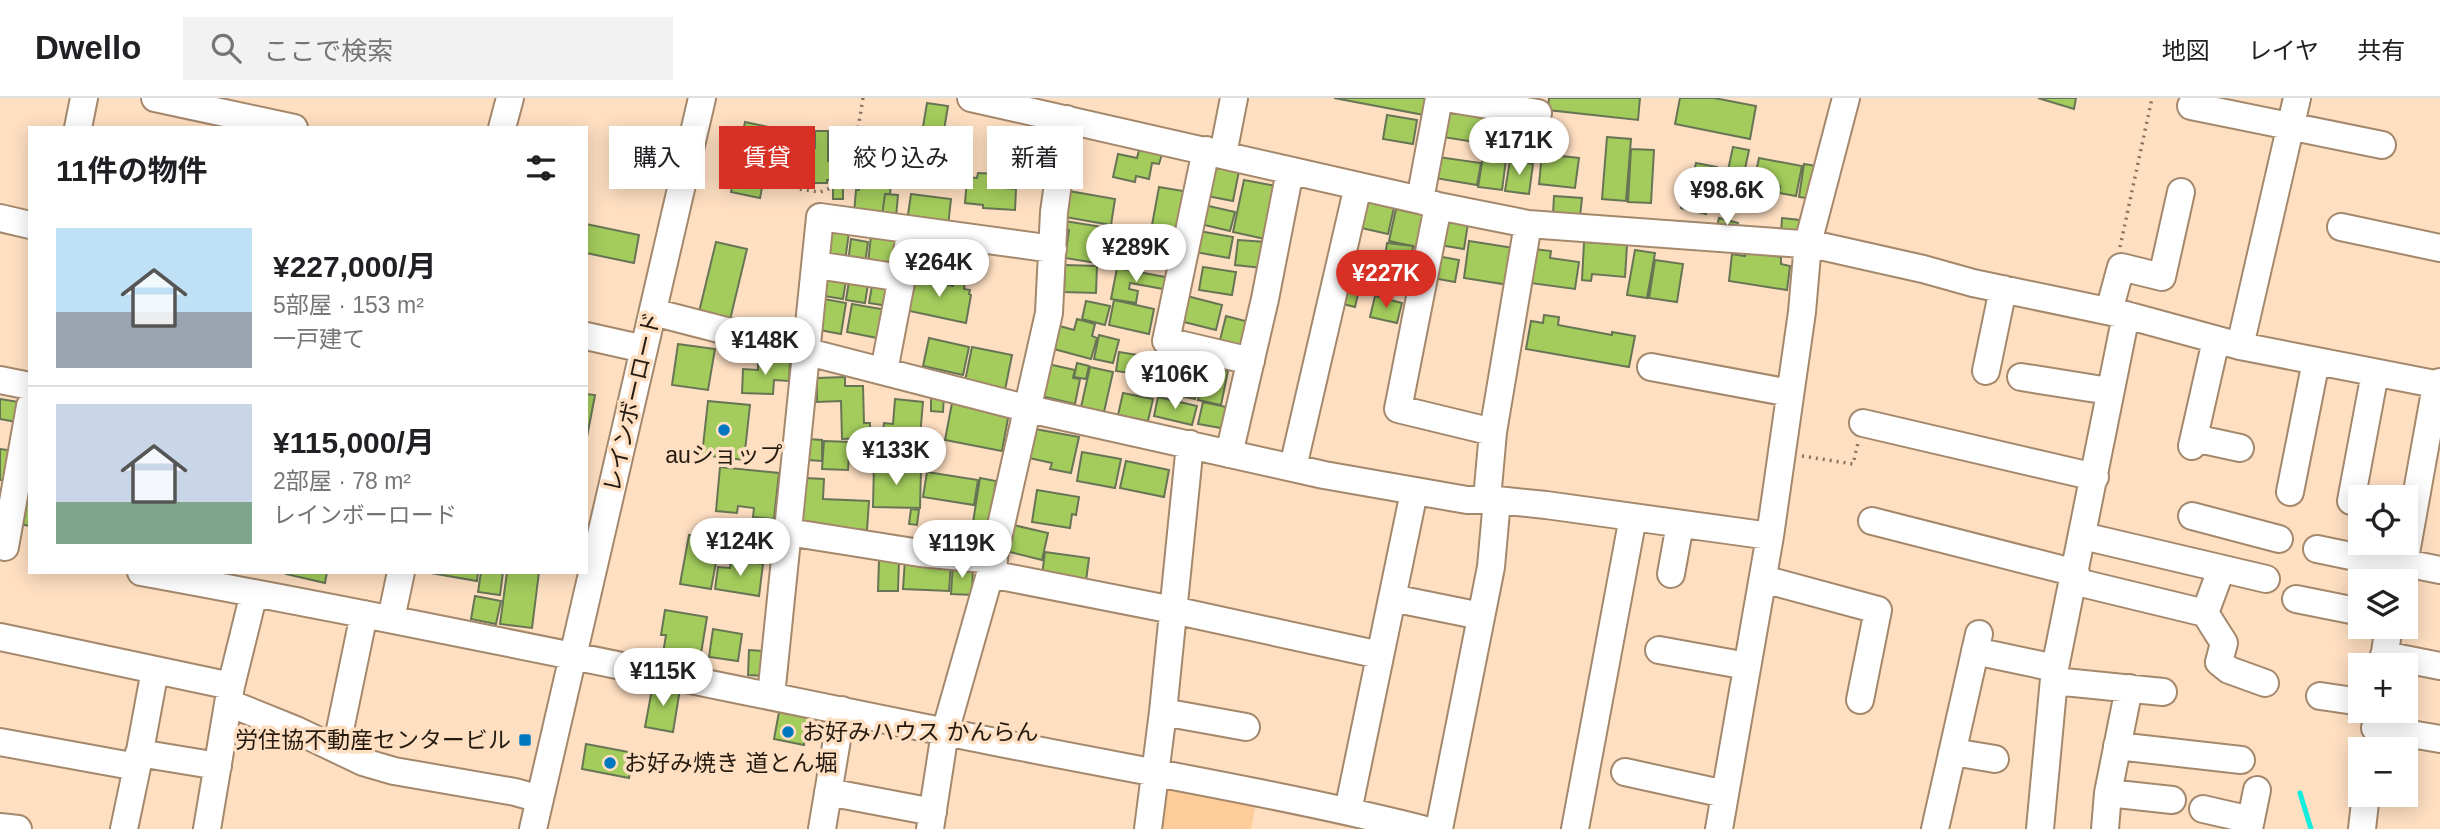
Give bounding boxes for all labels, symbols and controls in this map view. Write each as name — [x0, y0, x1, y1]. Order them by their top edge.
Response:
search box — [183, 17, 673, 80]
text: Dwello — [35, 29, 141, 66]
icon: search — [207, 29, 245, 67]
text: ここで検索 — [263, 36, 393, 66]
text: 地図 — [2162, 37, 2210, 64]
text: レイヤ — [2248, 37, 2319, 64]
text: 共有 — [2357, 37, 2405, 64]
pin: ¥171K — [1470, 118, 1568, 177]
chip: 購入 — [609, 126, 705, 189]
chip: 賃貸 — [719, 126, 815, 189]
chip: 絞り込み — [829, 126, 973, 189]
chip: 新着 — [987, 126, 1083, 189]
text: ¥171K — [1485, 127, 1553, 153]
icon: filters — [522, 149, 560, 187]
text: 11件の物件 — [56, 154, 208, 187]
pin: ¥98.6K — [1670, 167, 1784, 227]
text: ¥98.6K — [1690, 177, 1764, 203]
pin: ¥289K — [1087, 225, 1185, 284]
text: ¥289K — [1102, 234, 1170, 260]
pin: ¥264K — [890, 240, 988, 299]
text: ¥264K — [905, 249, 973, 275]
text: ¥227,000/月 — [273, 250, 436, 283]
pin: ¥227K — [1337, 250, 1435, 310]
icon: home — [112, 256, 196, 340]
text: ¥227K — [1352, 260, 1420, 286]
text: 5部屋 · 153 m² — [273, 292, 424, 318]
street label: レインボーロード — [599, 309, 665, 495]
pin: ¥148K — [716, 317, 814, 377]
text: 一戸建て — [273, 326, 365, 352]
text: ¥148K — [731, 327, 799, 353]
pin: ¥106K — [1126, 352, 1224, 411]
text: ¥106K — [1141, 361, 1209, 387]
marker: auショップ — [716, 422, 732, 438]
text: ¥115,000/月 — [273, 426, 435, 459]
pin: ¥133K — [847, 428, 945, 487]
icon: home — [112, 432, 196, 516]
text: ¥133K — [862, 437, 930, 463]
place label: auショップ — [665, 442, 783, 468]
text: 2部屋 · 78 m² — [273, 468, 411, 494]
map controls — [2348, 485, 2418, 807]
button: locate — [2348, 485, 2418, 555]
text: レインボーロード — [273, 502, 457, 528]
pin: ¥124K — [691, 518, 789, 578]
pin: ¥119K — [913, 520, 1011, 580]
text: ¥124K — [706, 528, 774, 554]
text: ¥119K — [929, 530, 995, 556]
button: layers — [2348, 569, 2418, 639]
pin: ¥115K — [614, 648, 712, 708]
button: + — [2348, 653, 2418, 723]
text: ¥115K — [630, 658, 696, 684]
place label: お好みハウス かんらん — [802, 719, 1038, 745]
marker: お好みハウス かんらん — [780, 724, 796, 740]
place label: 労住協不動産センタービル — [235, 727, 511, 753]
marker: 労住協不動産センタービル — [517, 732, 533, 748]
button: − — [2348, 737, 2418, 807]
place label: お好み焼き 道とん堀 — [624, 750, 837, 776]
marker: お好み焼き 道とん堀 — [602, 755, 618, 771]

